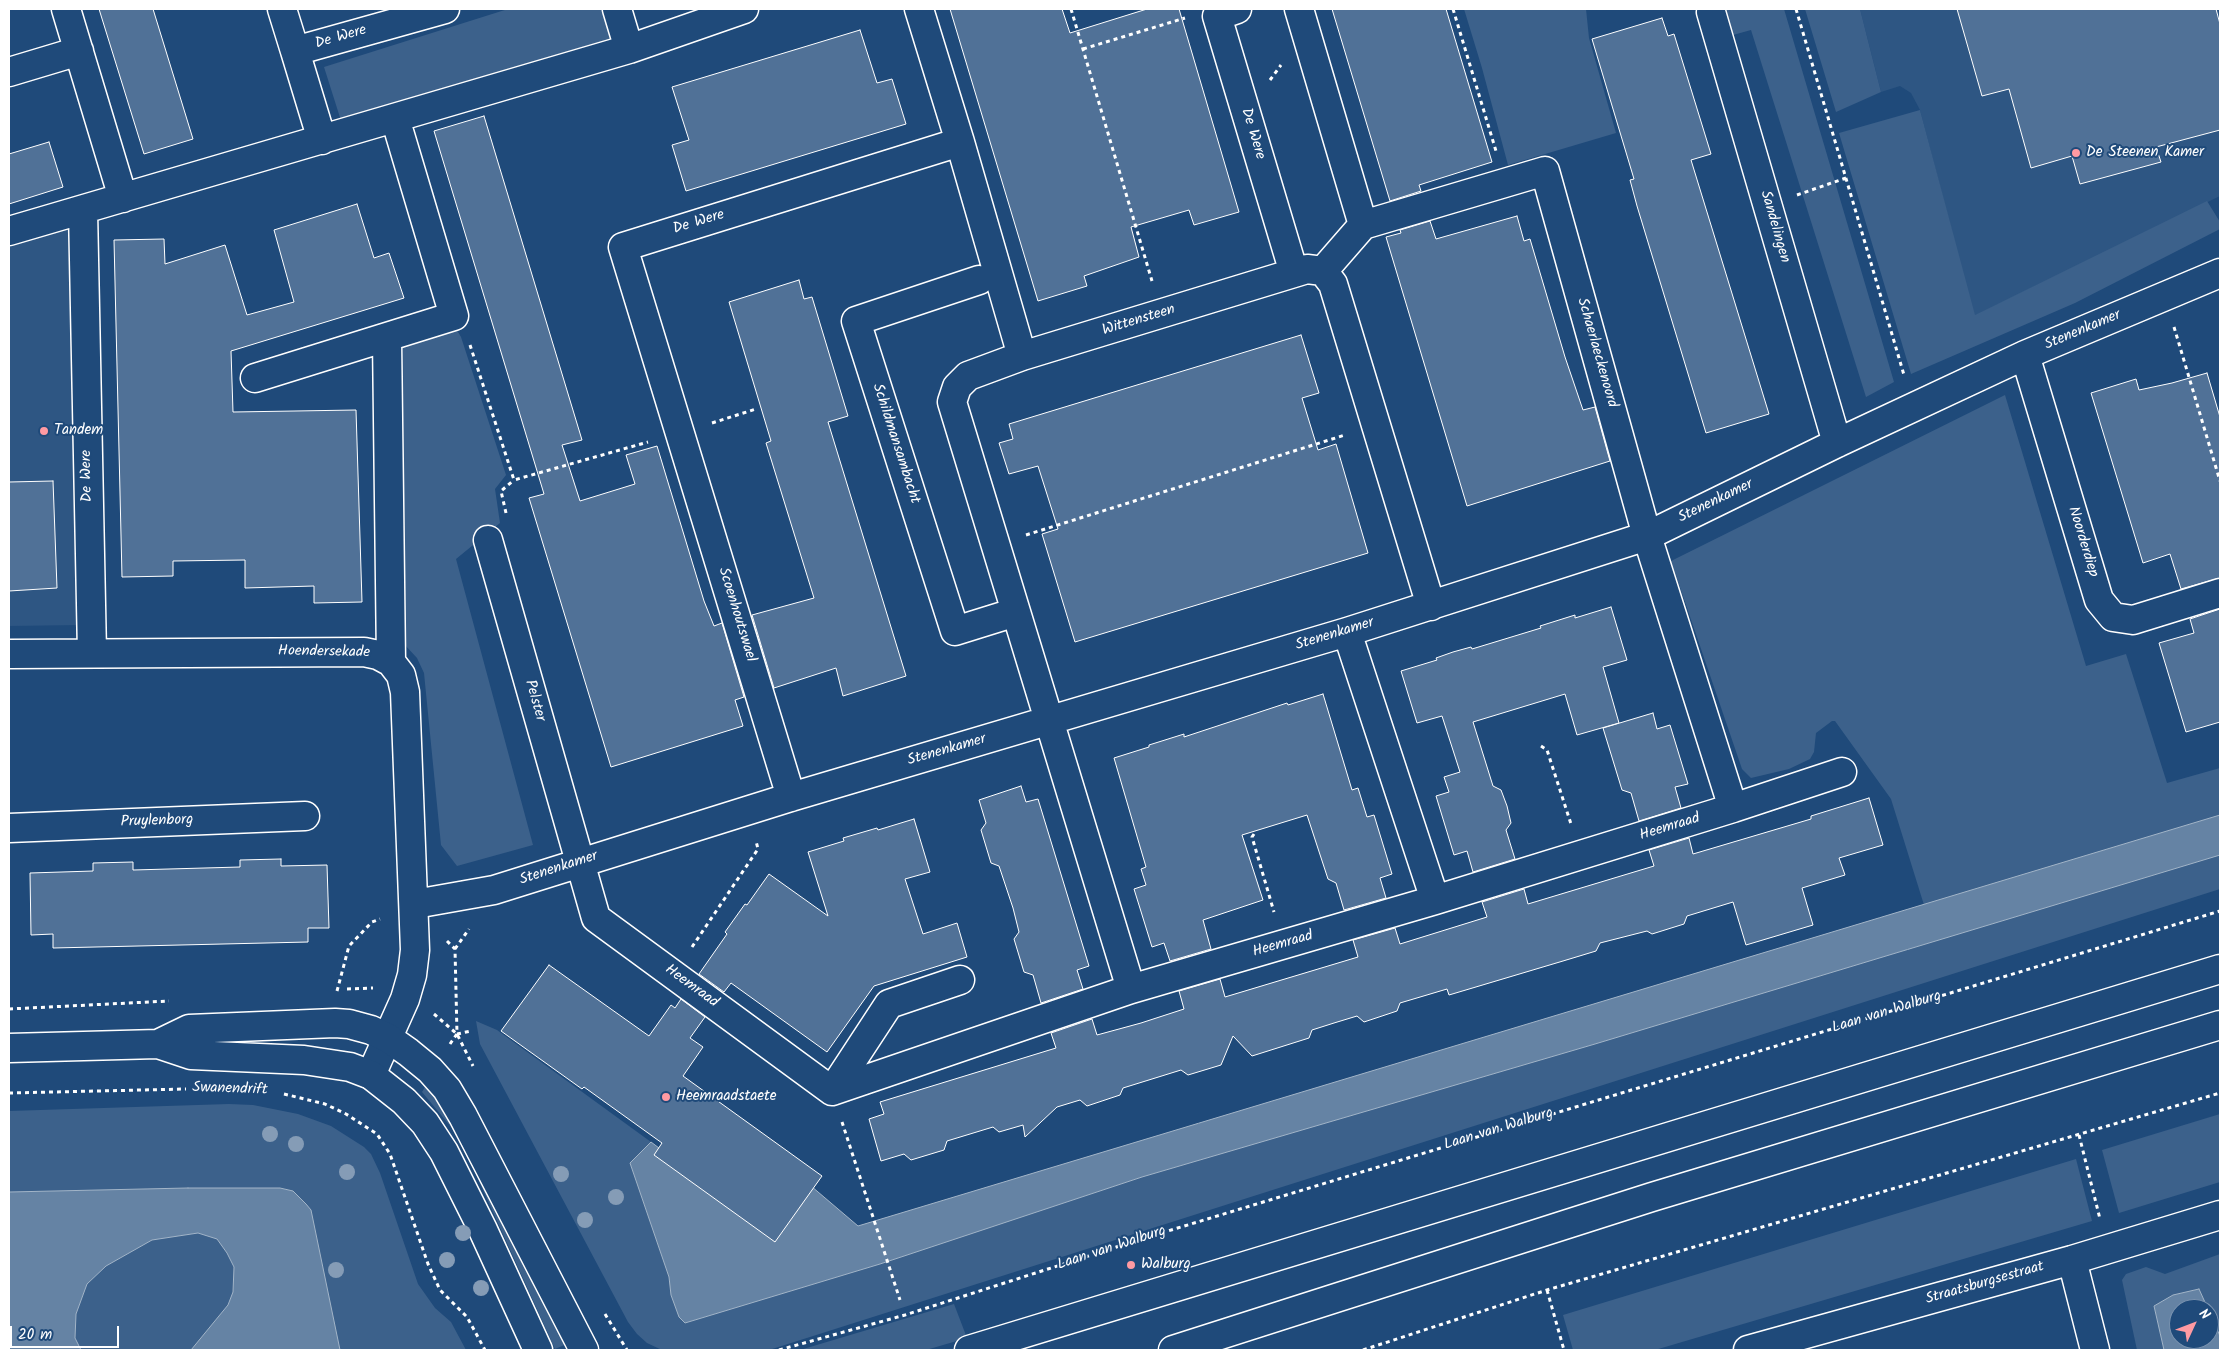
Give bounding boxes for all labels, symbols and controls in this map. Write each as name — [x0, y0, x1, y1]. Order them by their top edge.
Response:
street label: De Were — [313, 22, 369, 54]
street label: De Were — [1236, 106, 1268, 162]
place label: De Steenen Kamer — [2086, 144, 2204, 162]
marker: De Steenen Kamer — [2070, 147, 2082, 159]
street label: Sandelingen — [1755, 189, 1793, 265]
street label: De Were — [671, 207, 727, 239]
street label: Schaerlaeckenoord — [1572, 296, 1620, 410]
street label: Wittensteen — [1100, 301, 1178, 341]
street label: Stenenkamer — [2042, 307, 2124, 355]
street label: Schildmansambacht — [867, 382, 923, 506]
place label: Tandem — [54, 422, 103, 440]
marker: Tandem — [38, 425, 50, 437]
street label: De Were — [79, 450, 97, 502]
street label: Stenenkamer — [1676, 476, 1756, 528]
street label: Noorderdiep — [2063, 505, 2101, 579]
street label: Scoenhoutswael — [713, 566, 759, 664]
street label: Stenenkamer — [1294, 615, 1376, 655]
street label: Hoendersekade — [278, 643, 370, 663]
street label: Pelster — [519, 678, 549, 724]
street label: Stenenkamer — [906, 731, 988, 771]
street label: Heemraad — [1638, 810, 1702, 846]
street label: Pruylenborg — [120, 812, 194, 832]
street label: Stenenkamer — [518, 848, 600, 890]
street label: Heemraad — [1251, 928, 1315, 962]
street label: Heemraad — [661, 961, 721, 1013]
street label: Laan van Walburg — [1830, 988, 1944, 1038]
street label: Swanendrift — [192, 1080, 268, 1100]
place label: Heemraadstaete — [676, 1088, 777, 1106]
marker: Heemraadstaete — [660, 1091, 672, 1103]
street label: Laan van Walburg — [1442, 1105, 1556, 1155]
street label: Laan van Walburg — [1055, 1223, 1169, 1275]
place label: Walburg — [1141, 1256, 1191, 1274]
street label: Straatsburgsestraat — [1924, 1258, 2046, 1310]
marker: Walburg — [1125, 1259, 1137, 1271]
north arrow — [2169, 1299, 2219, 1349]
text: N — [2193, 1304, 2215, 1325]
scale bar — [12, 1316, 121, 1348]
text: 20 m — [18, 1323, 52, 1347]

